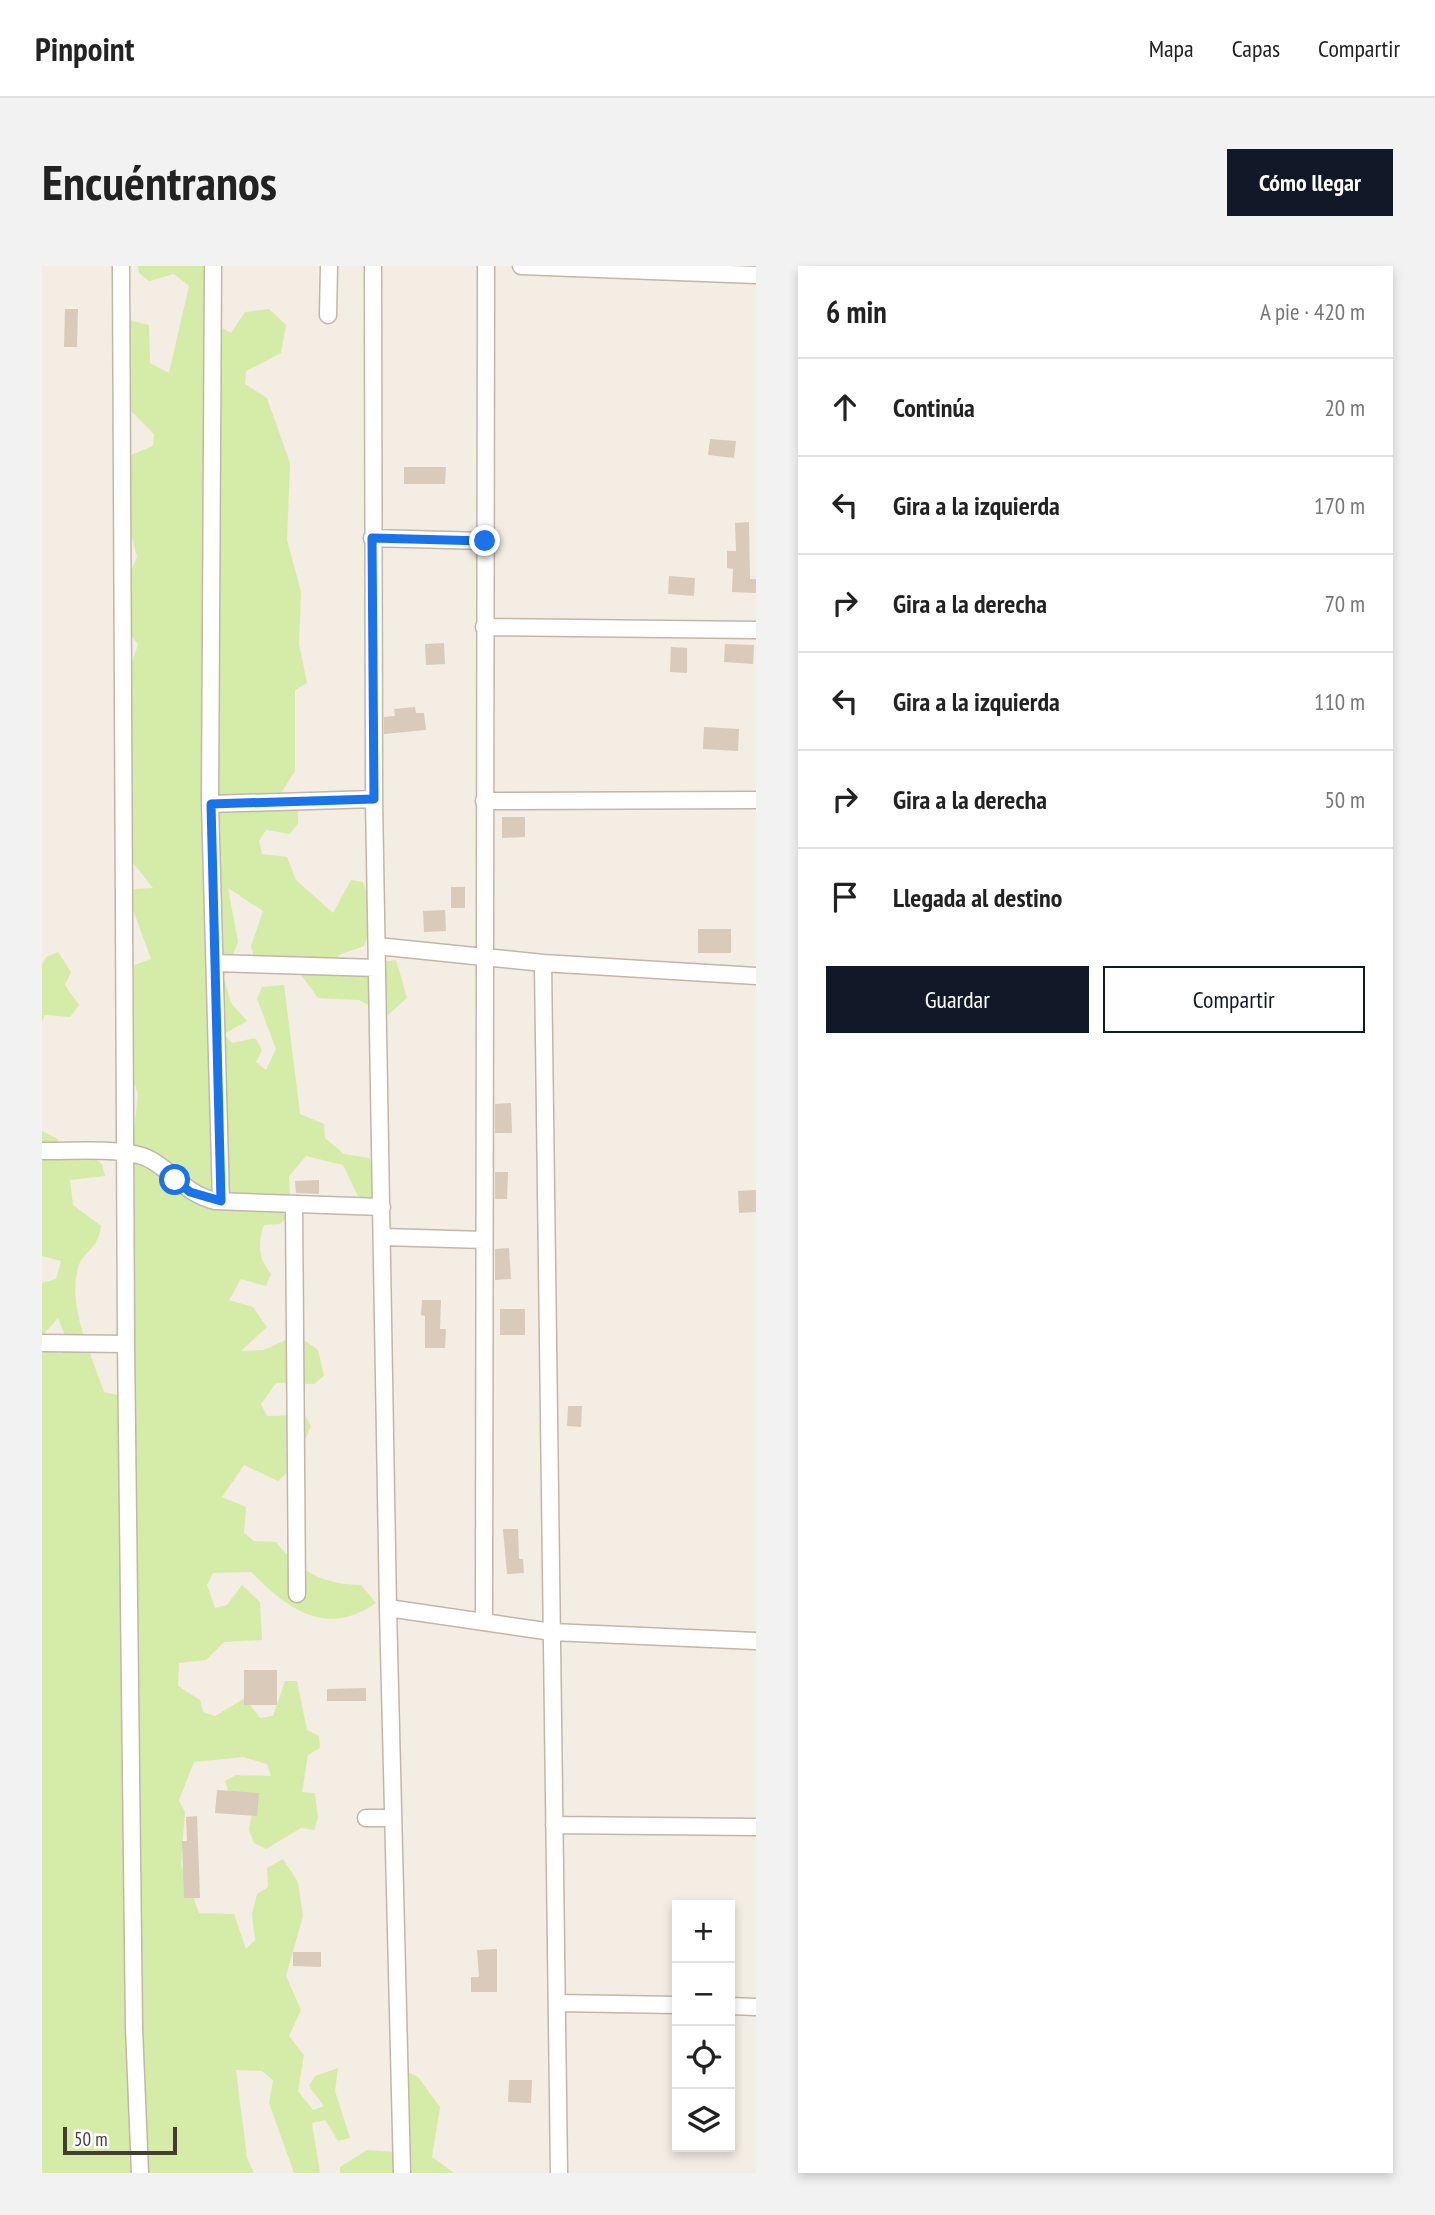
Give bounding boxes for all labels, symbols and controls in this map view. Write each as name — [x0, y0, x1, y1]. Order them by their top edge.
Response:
text: Pinpoint — [35, 27, 134, 70]
text: Mapa — [1149, 33, 1194, 64]
text: Capas — [1232, 33, 1280, 64]
text: Compartir — [1318, 33, 1400, 64]
button: Cómo llegar — [1227, 149, 1393, 216]
text: Encuéntranos — [42, 150, 277, 214]
text: 6 min — [826, 292, 887, 331]
text: A pie · 420 m — [1260, 297, 1365, 326]
icon: ahead — [826, 388, 864, 426]
text: Continúa — [893, 391, 975, 424]
text: 20 m — [1324, 393, 1365, 422]
icon: left — [826, 486, 864, 524]
text: Gira a la izquierda — [893, 489, 1060, 522]
text: 170 m — [1314, 491, 1365, 520]
route end — [469, 525, 500, 556]
icon: right — [826, 584, 864, 622]
text: Gira a la derecha — [893, 587, 1047, 620]
text: 70 m — [1324, 589, 1365, 618]
icon: left — [826, 682, 864, 720]
text: Gira a la izquierda — [893, 685, 1060, 718]
text: 110 m — [1314, 687, 1365, 716]
icon: right — [826, 780, 864, 818]
text: Gira a la derecha — [893, 783, 1047, 816]
text: 50 m — [1324, 785, 1365, 814]
icon: arrive — [826, 878, 864, 916]
text: Llegada al destino — [893, 881, 1062, 914]
button: Guardar — [826, 966, 1089, 1033]
button: Compartir — [1103, 966, 1365, 1033]
route start — [159, 1164, 190, 1195]
map controls — [672, 1900, 735, 2152]
button: + — [672, 1900, 735, 1963]
button: − — [672, 1963, 735, 2026]
button: locate — [672, 2026, 735, 2089]
button: layers — [672, 2089, 735, 2152]
scale bar — [63, 2124, 177, 2156]
text: 50 m — [74, 2127, 108, 2151]

